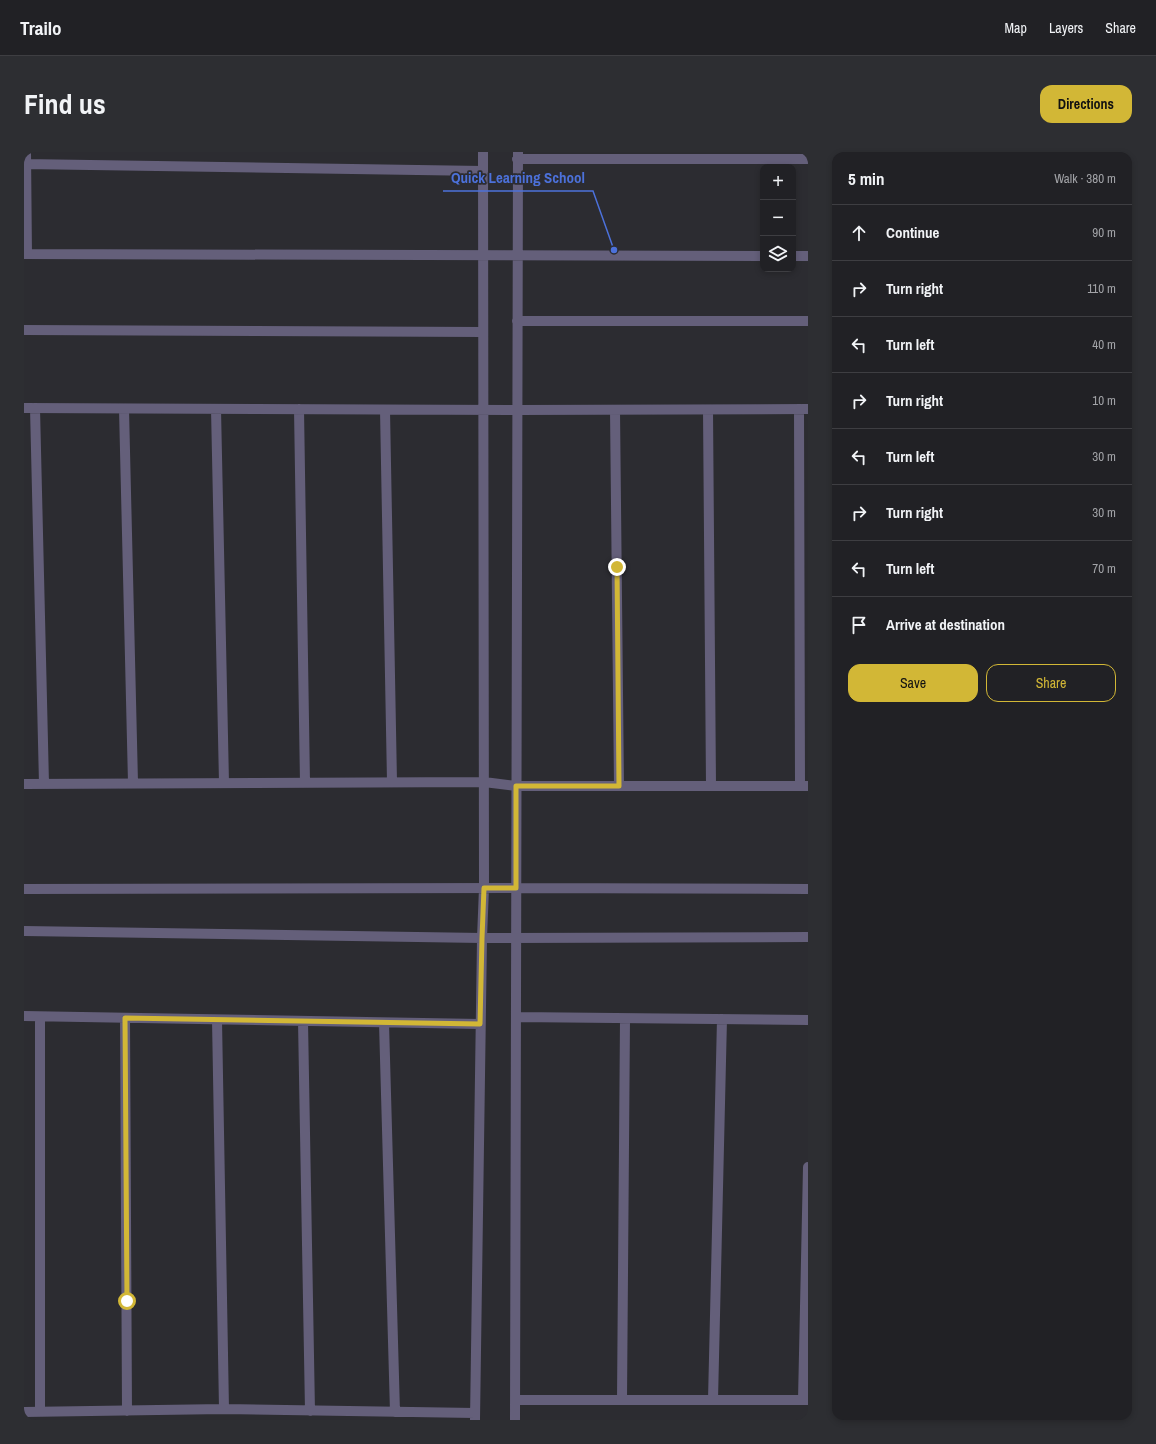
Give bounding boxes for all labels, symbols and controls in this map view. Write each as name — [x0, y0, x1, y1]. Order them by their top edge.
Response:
text: Trailo — [20, 15, 62, 41]
text: Map — [1005, 19, 1027, 37]
text: Layers — [1049, 19, 1083, 37]
text: Share — [1105, 19, 1136, 37]
text: Find us — [24, 85, 106, 123]
button: Directions — [1040, 85, 1132, 123]
callout: Quick Learning School — [443, 164, 593, 191]
map controls — [760, 164, 796, 272]
button: + — [760, 164, 796, 200]
text: Quick Learning School — [451, 167, 585, 188]
text: 5 min — [848, 167, 884, 190]
text: Walk · 380 m — [1054, 170, 1116, 187]
button: − — [760, 200, 796, 236]
icon: ahead — [848, 222, 870, 244]
text: Continue — [886, 222, 939, 243]
text: 90 m — [1092, 224, 1116, 241]
button: layers — [760, 236, 796, 272]
icon: right — [848, 278, 870, 300]
text: Turn right — [886, 278, 943, 299]
text: 110 m — [1087, 280, 1116, 297]
icon: left — [848, 334, 870, 356]
text: Turn left — [886, 334, 934, 355]
text: 40 m — [1092, 336, 1116, 353]
icon: right — [848, 390, 870, 412]
text: Turn right — [886, 390, 943, 411]
text: 10 m — [1092, 392, 1116, 409]
icon: left — [848, 446, 870, 468]
text: Turn left — [886, 446, 934, 467]
text: 30 m — [1092, 448, 1116, 465]
icon: right — [848, 502, 870, 524]
text: Turn right — [886, 502, 943, 523]
text: 30 m — [1092, 504, 1116, 521]
route end — [608, 558, 626, 576]
icon: left — [848, 558, 870, 580]
text: Turn left — [886, 558, 934, 579]
text: 70 m — [1092, 560, 1116, 577]
icon: arrive — [848, 614, 870, 636]
text: Arrive at destination — [886, 614, 1005, 635]
button: Save — [848, 664, 978, 702]
button: Share — [986, 664, 1116, 702]
route start — [118, 1292, 136, 1310]

